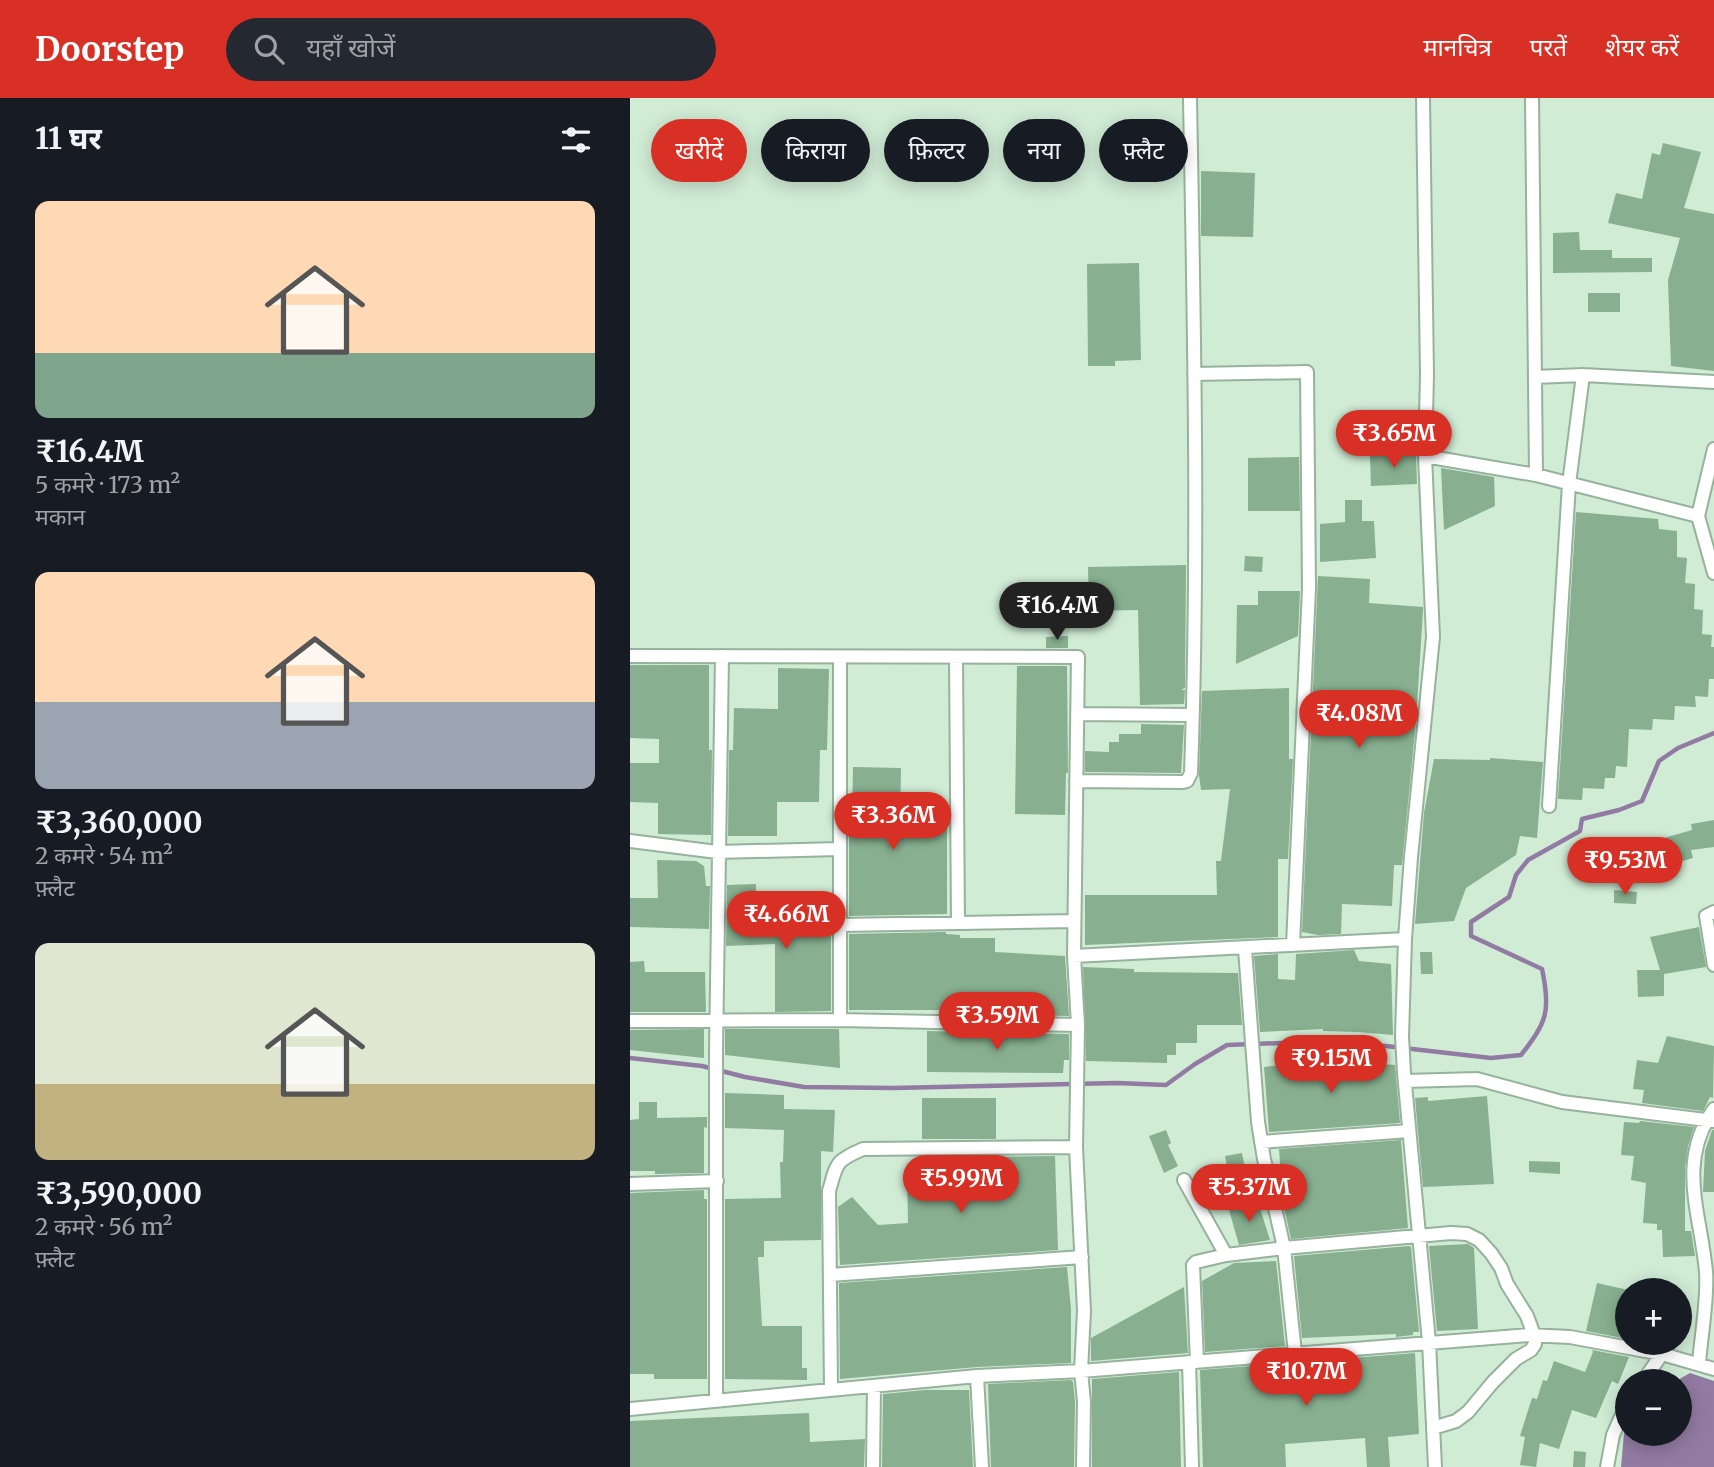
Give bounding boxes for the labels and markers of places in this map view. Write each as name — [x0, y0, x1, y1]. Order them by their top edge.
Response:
pin: ₹3.65M — [1337, 410, 1451, 470]
pin: ₹16.4M — [1000, 582, 1114, 642]
pin: ₹4.08M — [1302, 690, 1416, 750]
pin: ₹3.36M — [836, 792, 950, 852]
pin: ₹9.53M — [1568, 838, 1682, 897]
pin: ₹4.66M — [729, 892, 843, 951]
pin: ₹3.59M — [940, 992, 1054, 1052]
pin: ₹9.15M — [1274, 1035, 1388, 1095]
pin: ₹5.99M — [904, 1156, 1018, 1215]
pin: ₹5.37M — [1192, 1164, 1306, 1224]
pin: ₹10.7M — [1249, 1348, 1363, 1408]

